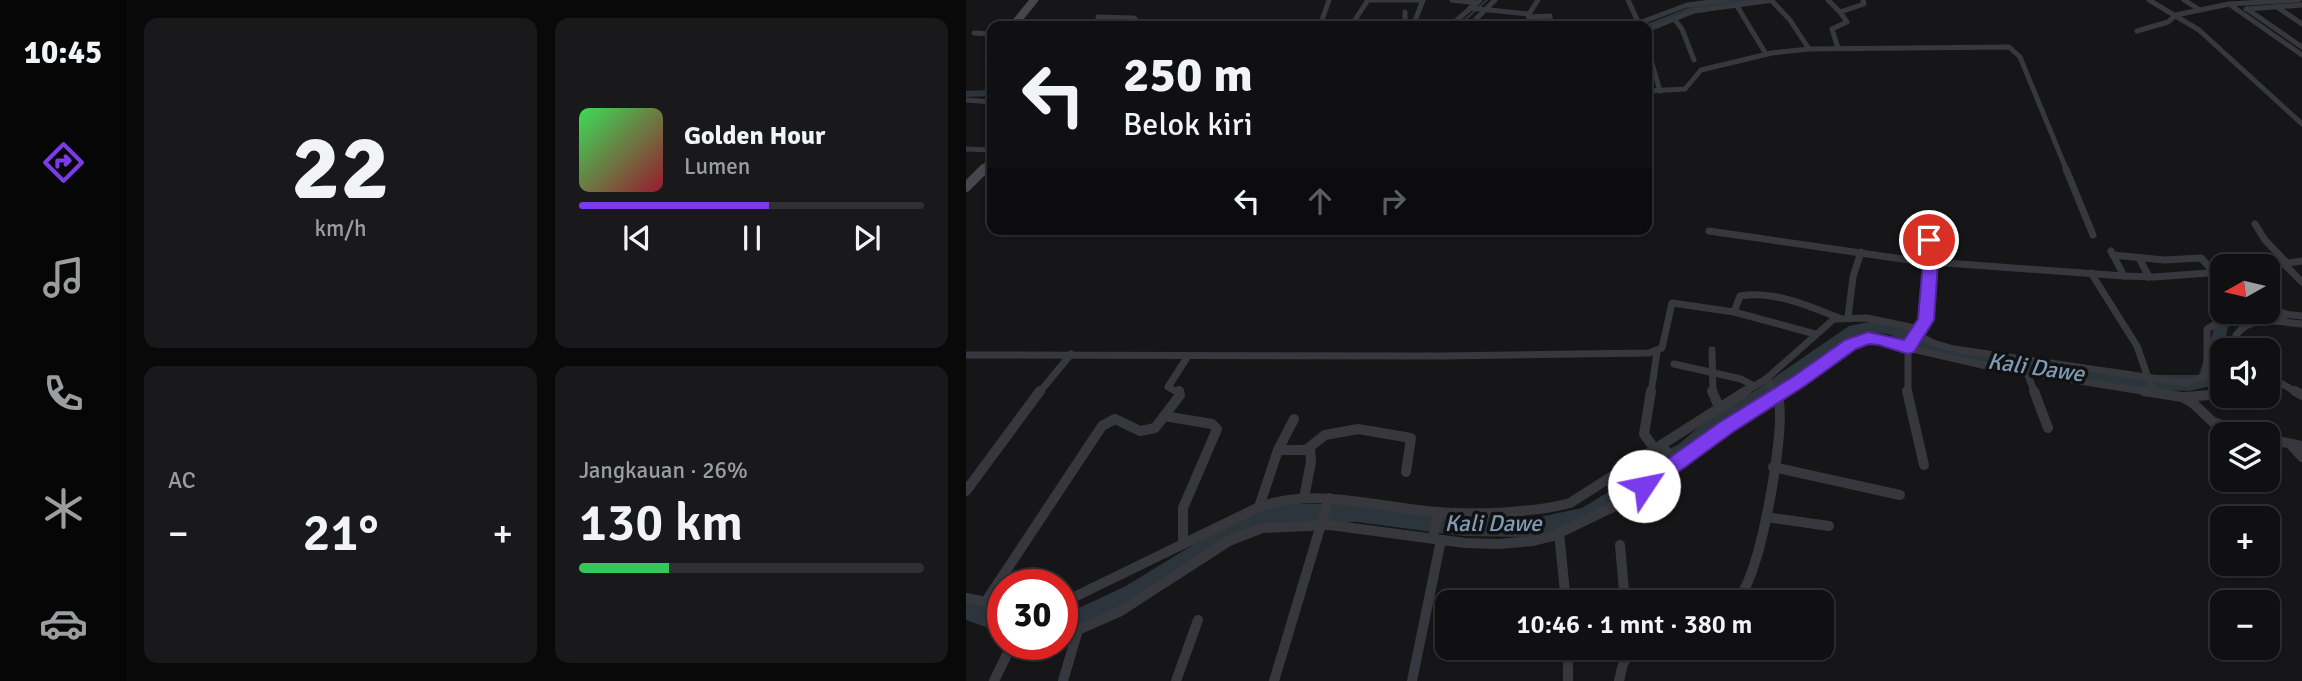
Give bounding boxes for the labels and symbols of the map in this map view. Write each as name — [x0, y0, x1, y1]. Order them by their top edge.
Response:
pin — [1899, 210, 1959, 270]
north arrow — [2210, 254, 2280, 324]
water label: Kali Dawe — [1986, 346, 2088, 389]
position arrow — [1607, 449, 1681, 523]
water label: Kali Dawe — [1444, 509, 1543, 538]
speed limit sign: 30 — [987, 569, 1078, 660]

